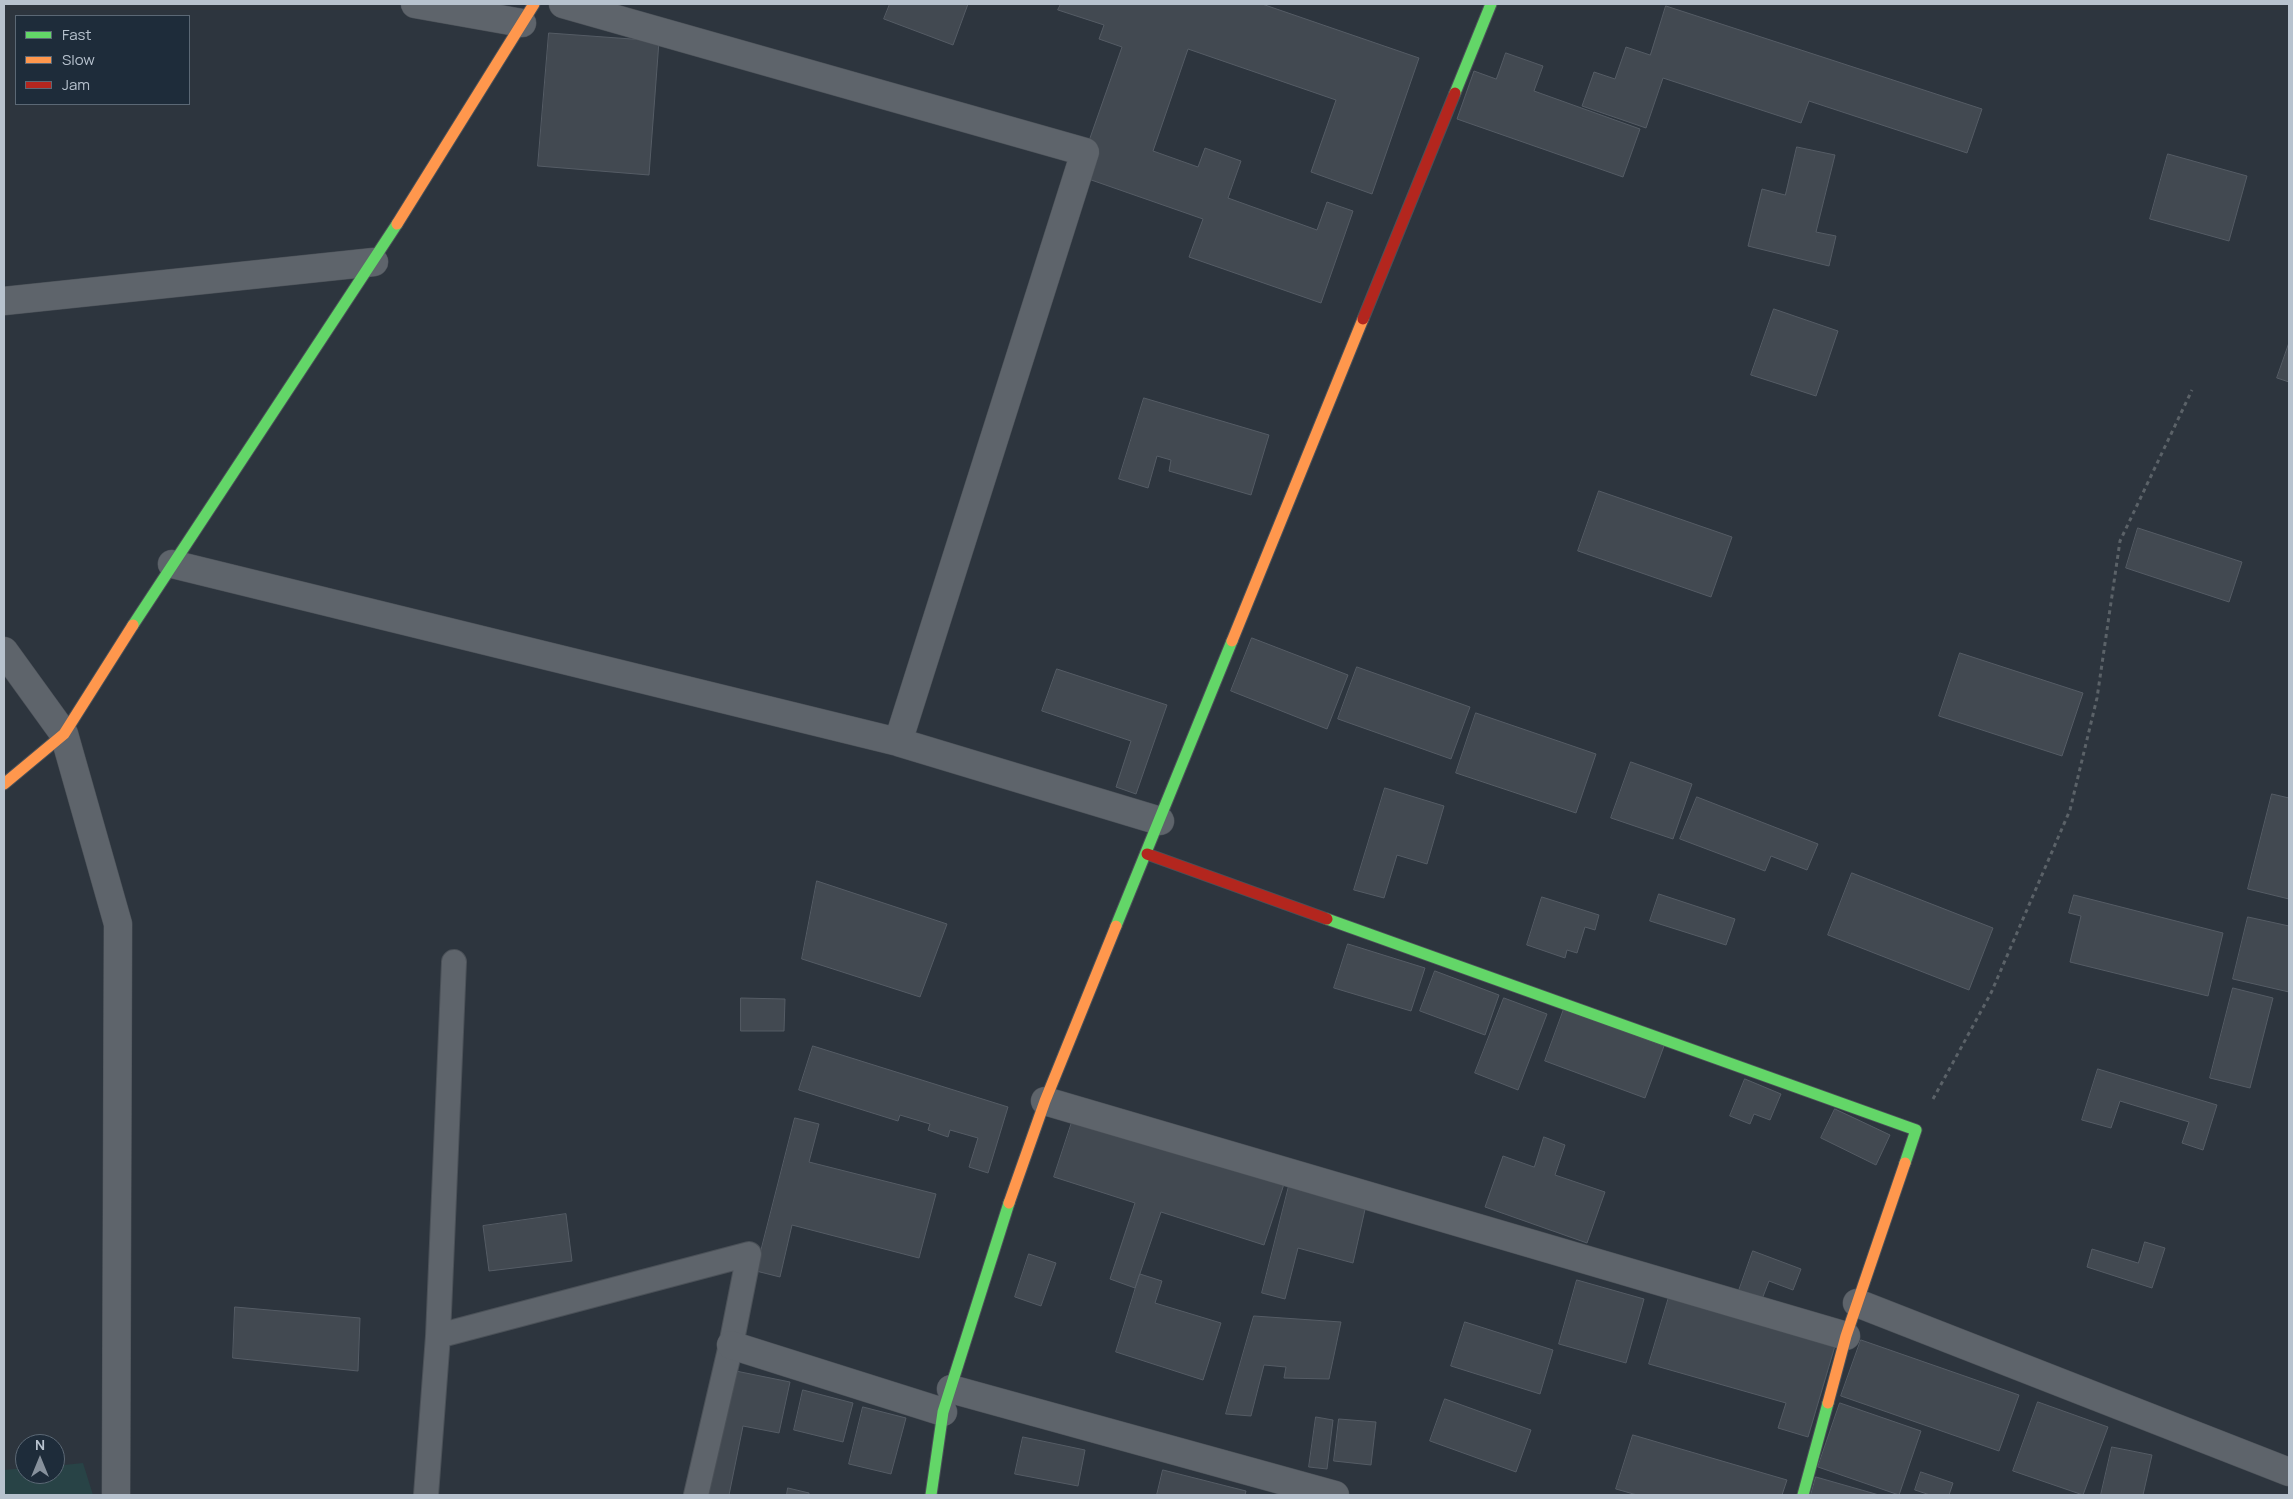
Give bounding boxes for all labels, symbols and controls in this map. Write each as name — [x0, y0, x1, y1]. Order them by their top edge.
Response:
legend — [15, 15, 190, 105]
text: Fast — [62, 24, 91, 45]
text: Slow — [62, 49, 95, 70]
text: Jam — [62, 74, 90, 95]
north arrow — [15, 1434, 65, 1484]
text: N — [35, 1435, 45, 1454]

